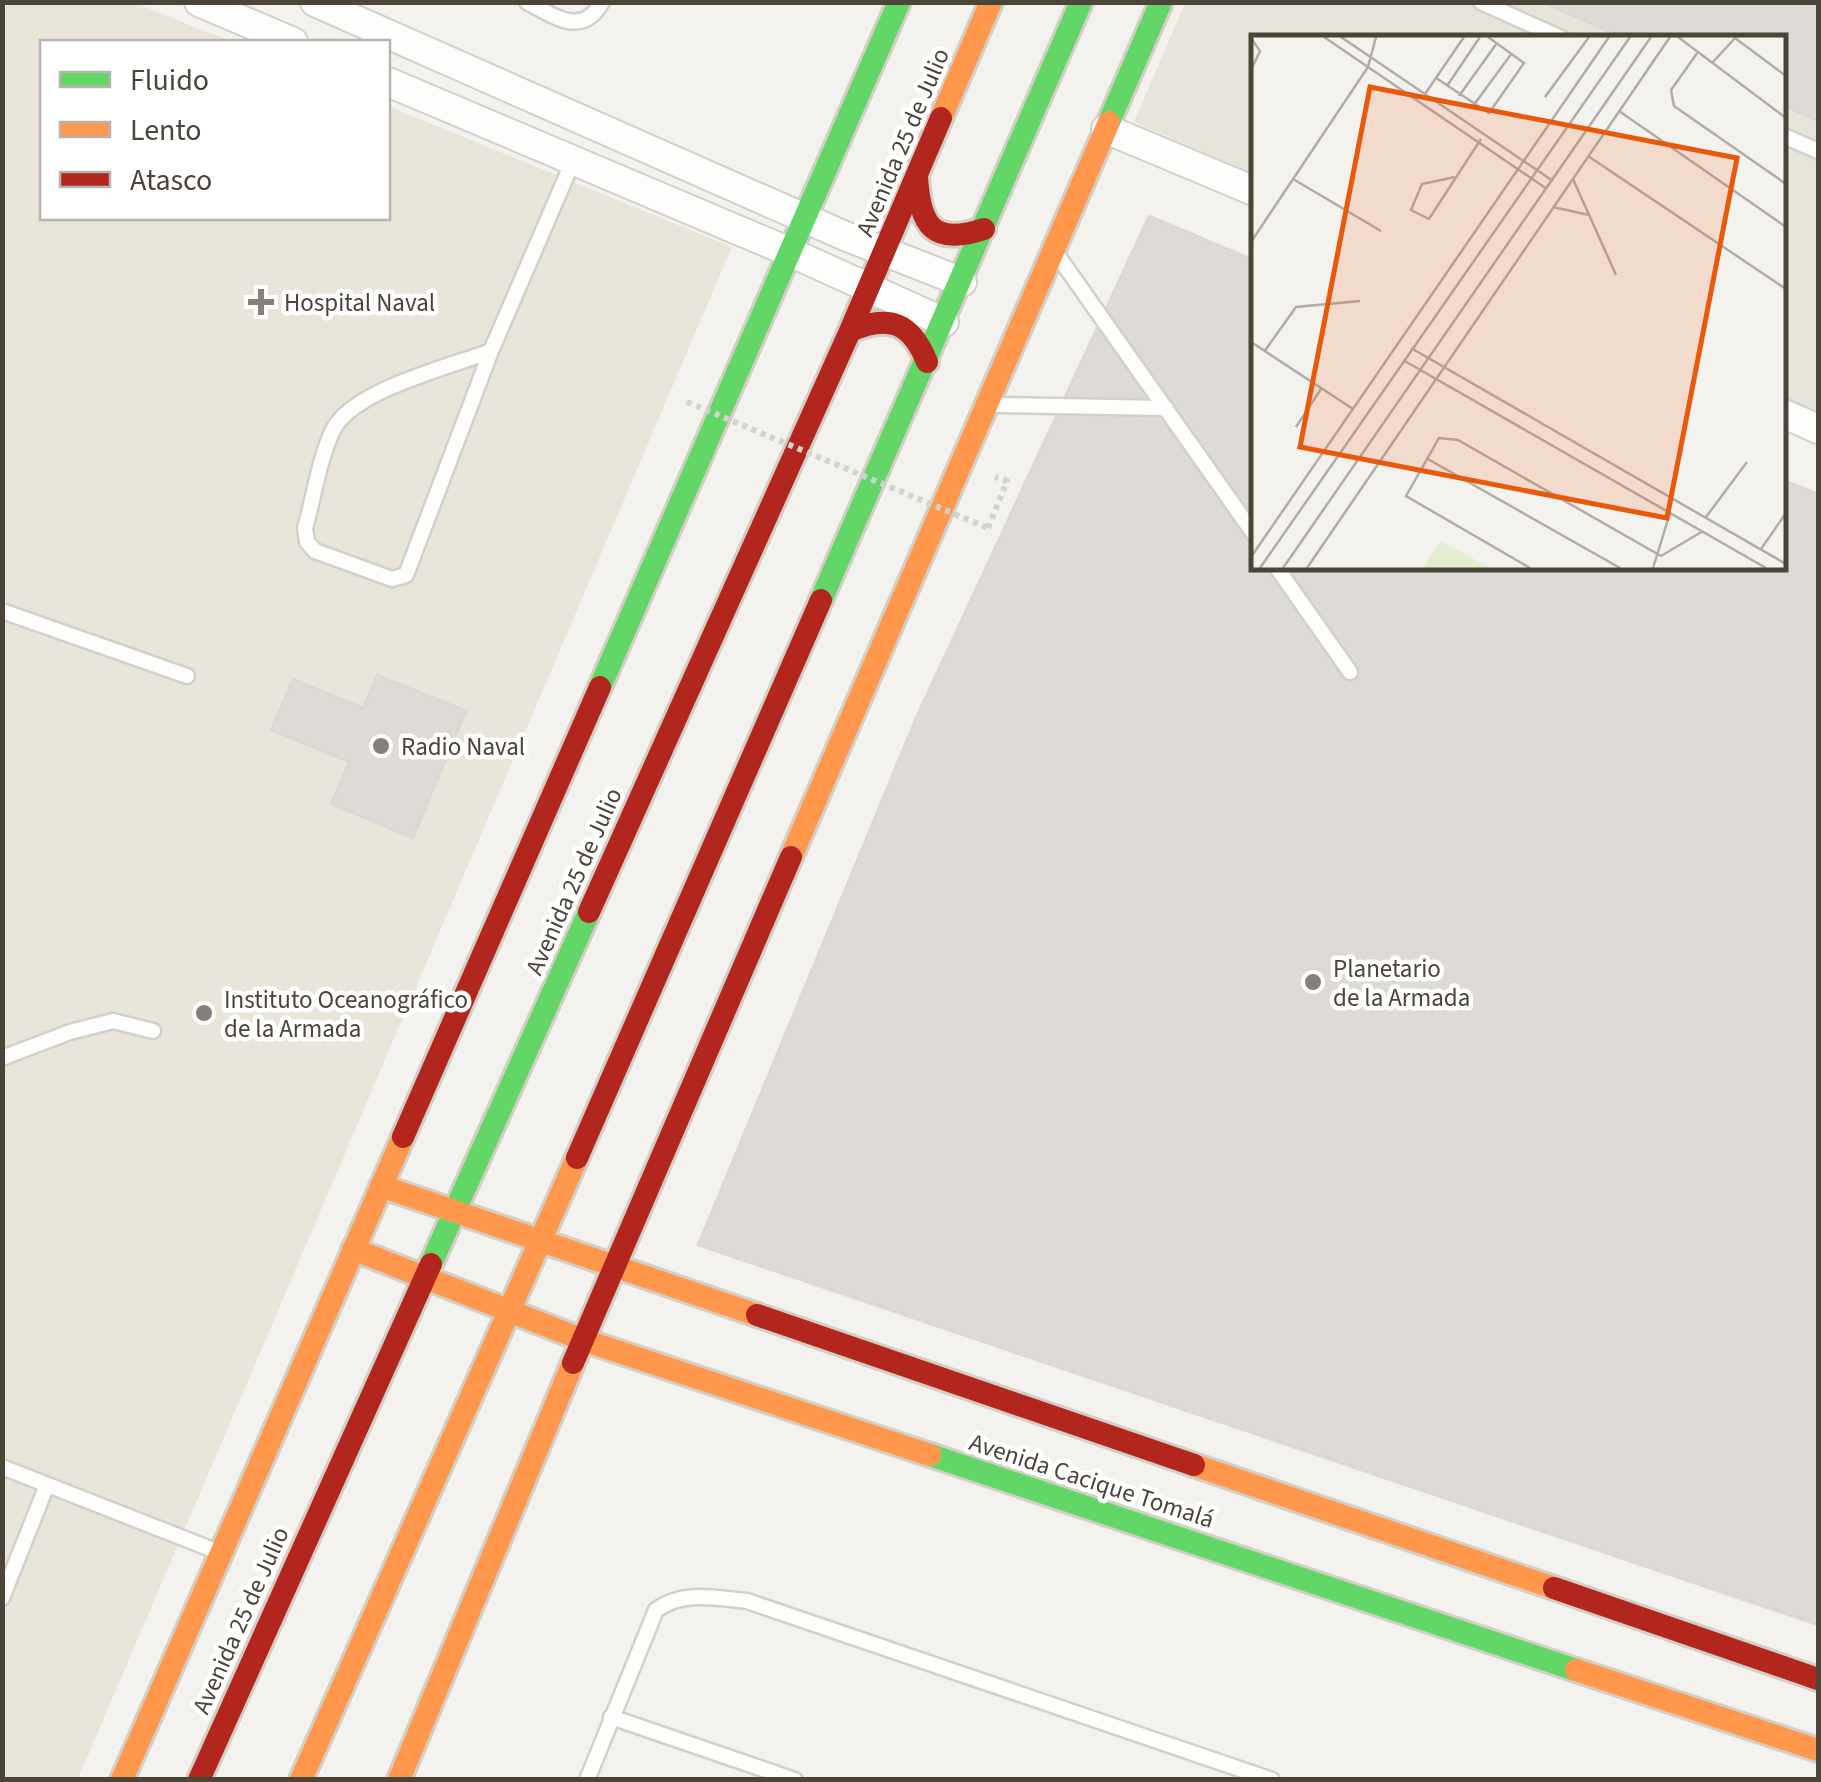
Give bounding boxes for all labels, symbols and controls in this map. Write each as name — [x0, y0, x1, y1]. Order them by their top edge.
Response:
inset map — [1251, 35, 1786, 570]
legend — [40, 40, 390, 220]
street label: Avenida 25 de Julio — [847, 43, 959, 242]
text: Fluido — [130, 59, 209, 102]
text: Lento — [130, 109, 202, 152]
text: Atasco — [130, 159, 212, 202]
place label: Hospital Naval — [284, 285, 435, 321]
marker: Hospital Naval — [248, 289, 274, 315]
place label: Radio Naval — [401, 729, 525, 765]
marker: Radio Naval — [370, 735, 392, 757]
street label: Avenida 25 de Julio — [517, 782, 631, 981]
place label: Planetario de la Armada — [1333, 951, 1470, 1016]
marker: Planetario de la Armada — [1302, 971, 1324, 993]
place label: Instituto Oceanográfico de la Armada — [224, 982, 468, 1047]
marker: Instituto Oceanográfico de la Armada — [193, 1002, 215, 1024]
street label: Avenida Cacique Tomalá — [965, 1424, 1219, 1538]
street label: Avenida 25 de Julio — [184, 1521, 298, 1720]

